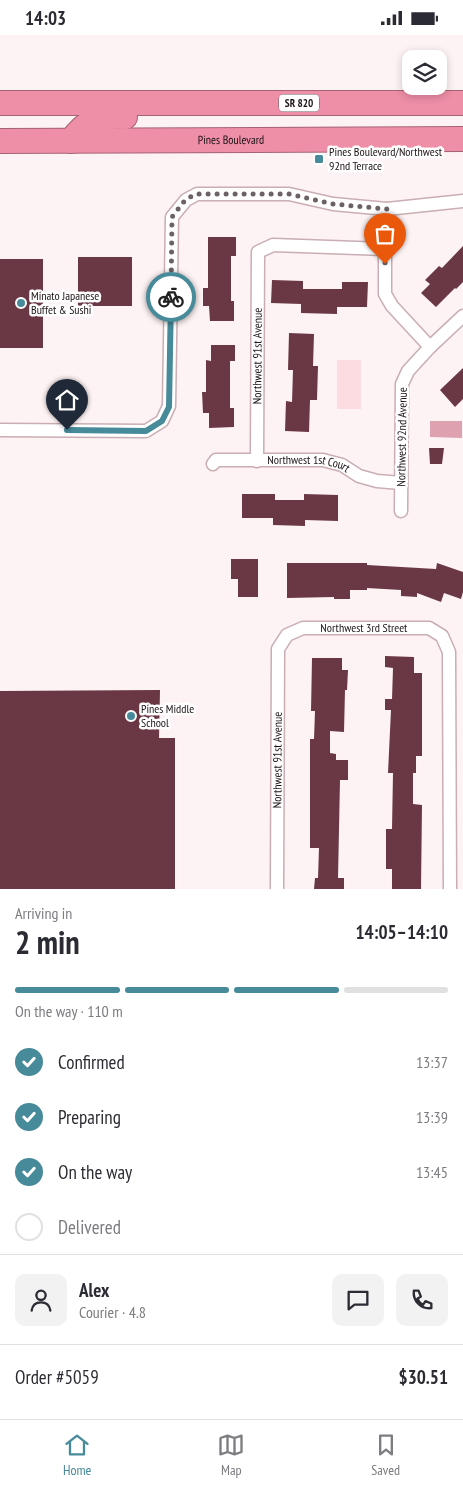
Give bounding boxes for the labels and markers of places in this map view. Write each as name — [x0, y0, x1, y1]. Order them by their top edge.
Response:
place label: Pines Boulevard/Northwest 92nd Terrace — [329, 144, 443, 173]
marker: Pines Boulevard/Northwest 92nd Terrace — [313, 153, 325, 165]
pin — [364, 213, 406, 264]
place label: Minato Japanese Buffet & Sushi — [31, 288, 99, 317]
marker: Minato Japanese Buffet & Sushi — [15, 297, 27, 309]
pin — [46, 379, 88, 430]
place label: Pines Middle School — [141, 701, 194, 730]
marker: Pines Middle School — [125, 710, 137, 722]

